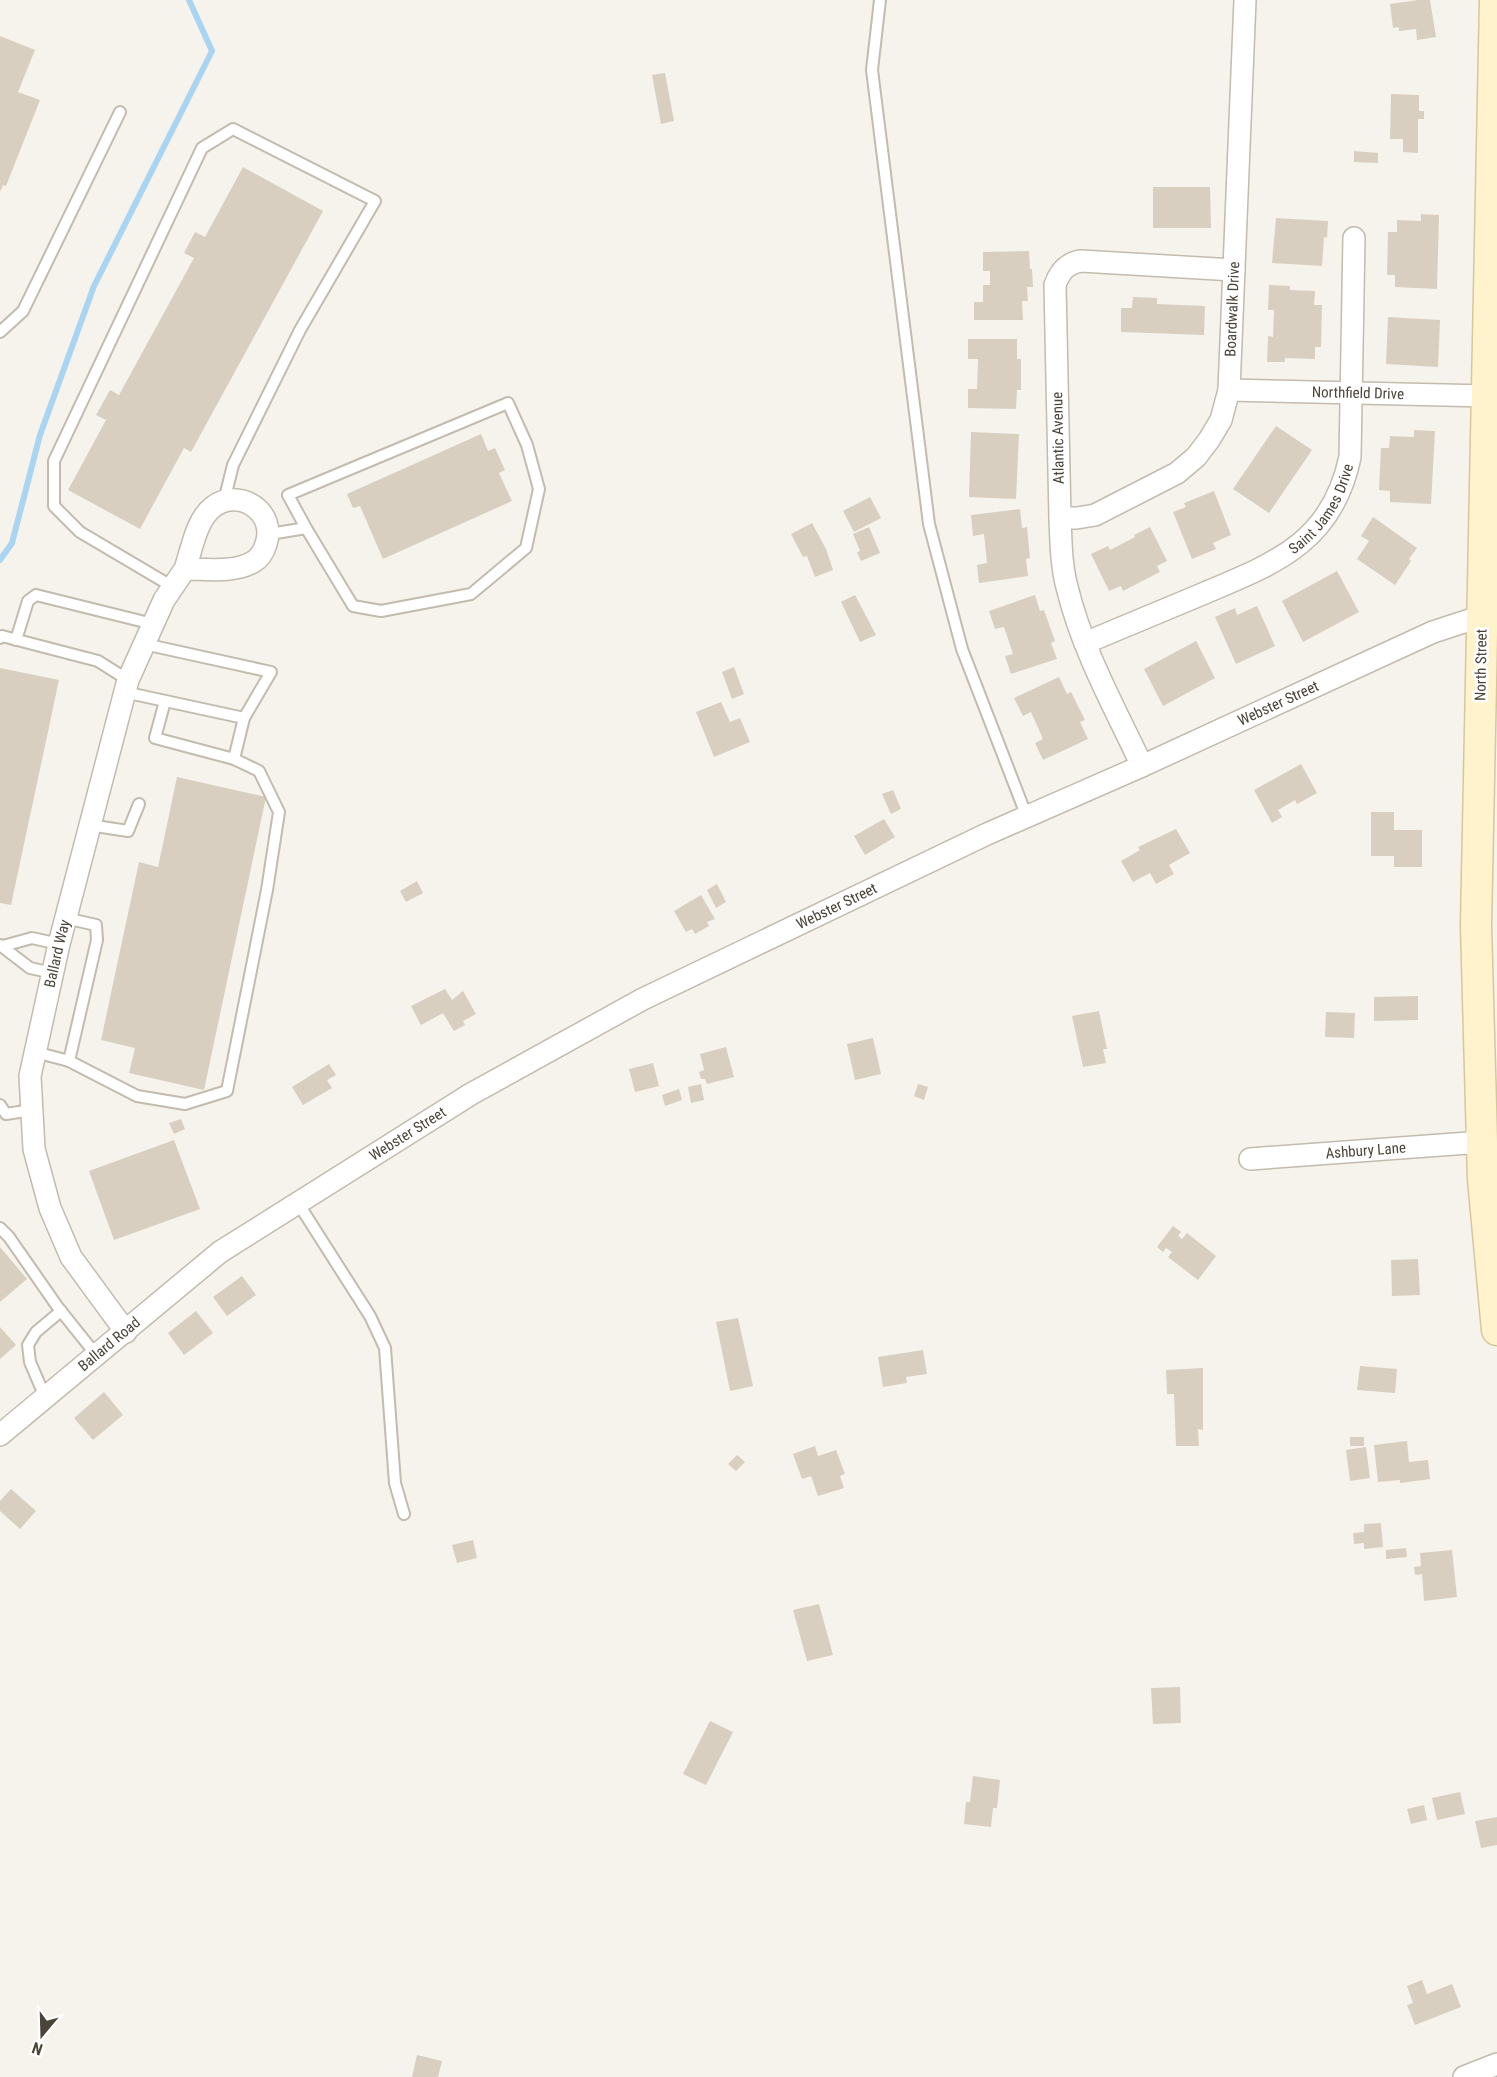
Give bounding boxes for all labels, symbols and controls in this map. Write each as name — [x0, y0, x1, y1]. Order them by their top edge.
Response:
street label: Boardwalk Drive — [1221, 261, 1243, 357]
street label: Northfield Drive — [1312, 383, 1404, 403]
street label: Atlantic Avenue — [1048, 392, 1068, 484]
street label: Saint James Drive — [1285, 462, 1357, 558]
street label: North Street — [1471, 629, 1491, 701]
street label: Webster Street — [1235, 677, 1322, 730]
street label: Webster Street — [793, 879, 880, 933]
street label: Ballard Way — [41, 918, 74, 989]
street label: Webster Street — [366, 1103, 449, 1165]
street label: Ashbury Lane — [1325, 1139, 1406, 1162]
street label: Ballard Road — [75, 1313, 144, 1375]
north arrow — [12, 2005, 72, 2065]
text: N — [30, 2038, 45, 2059]

